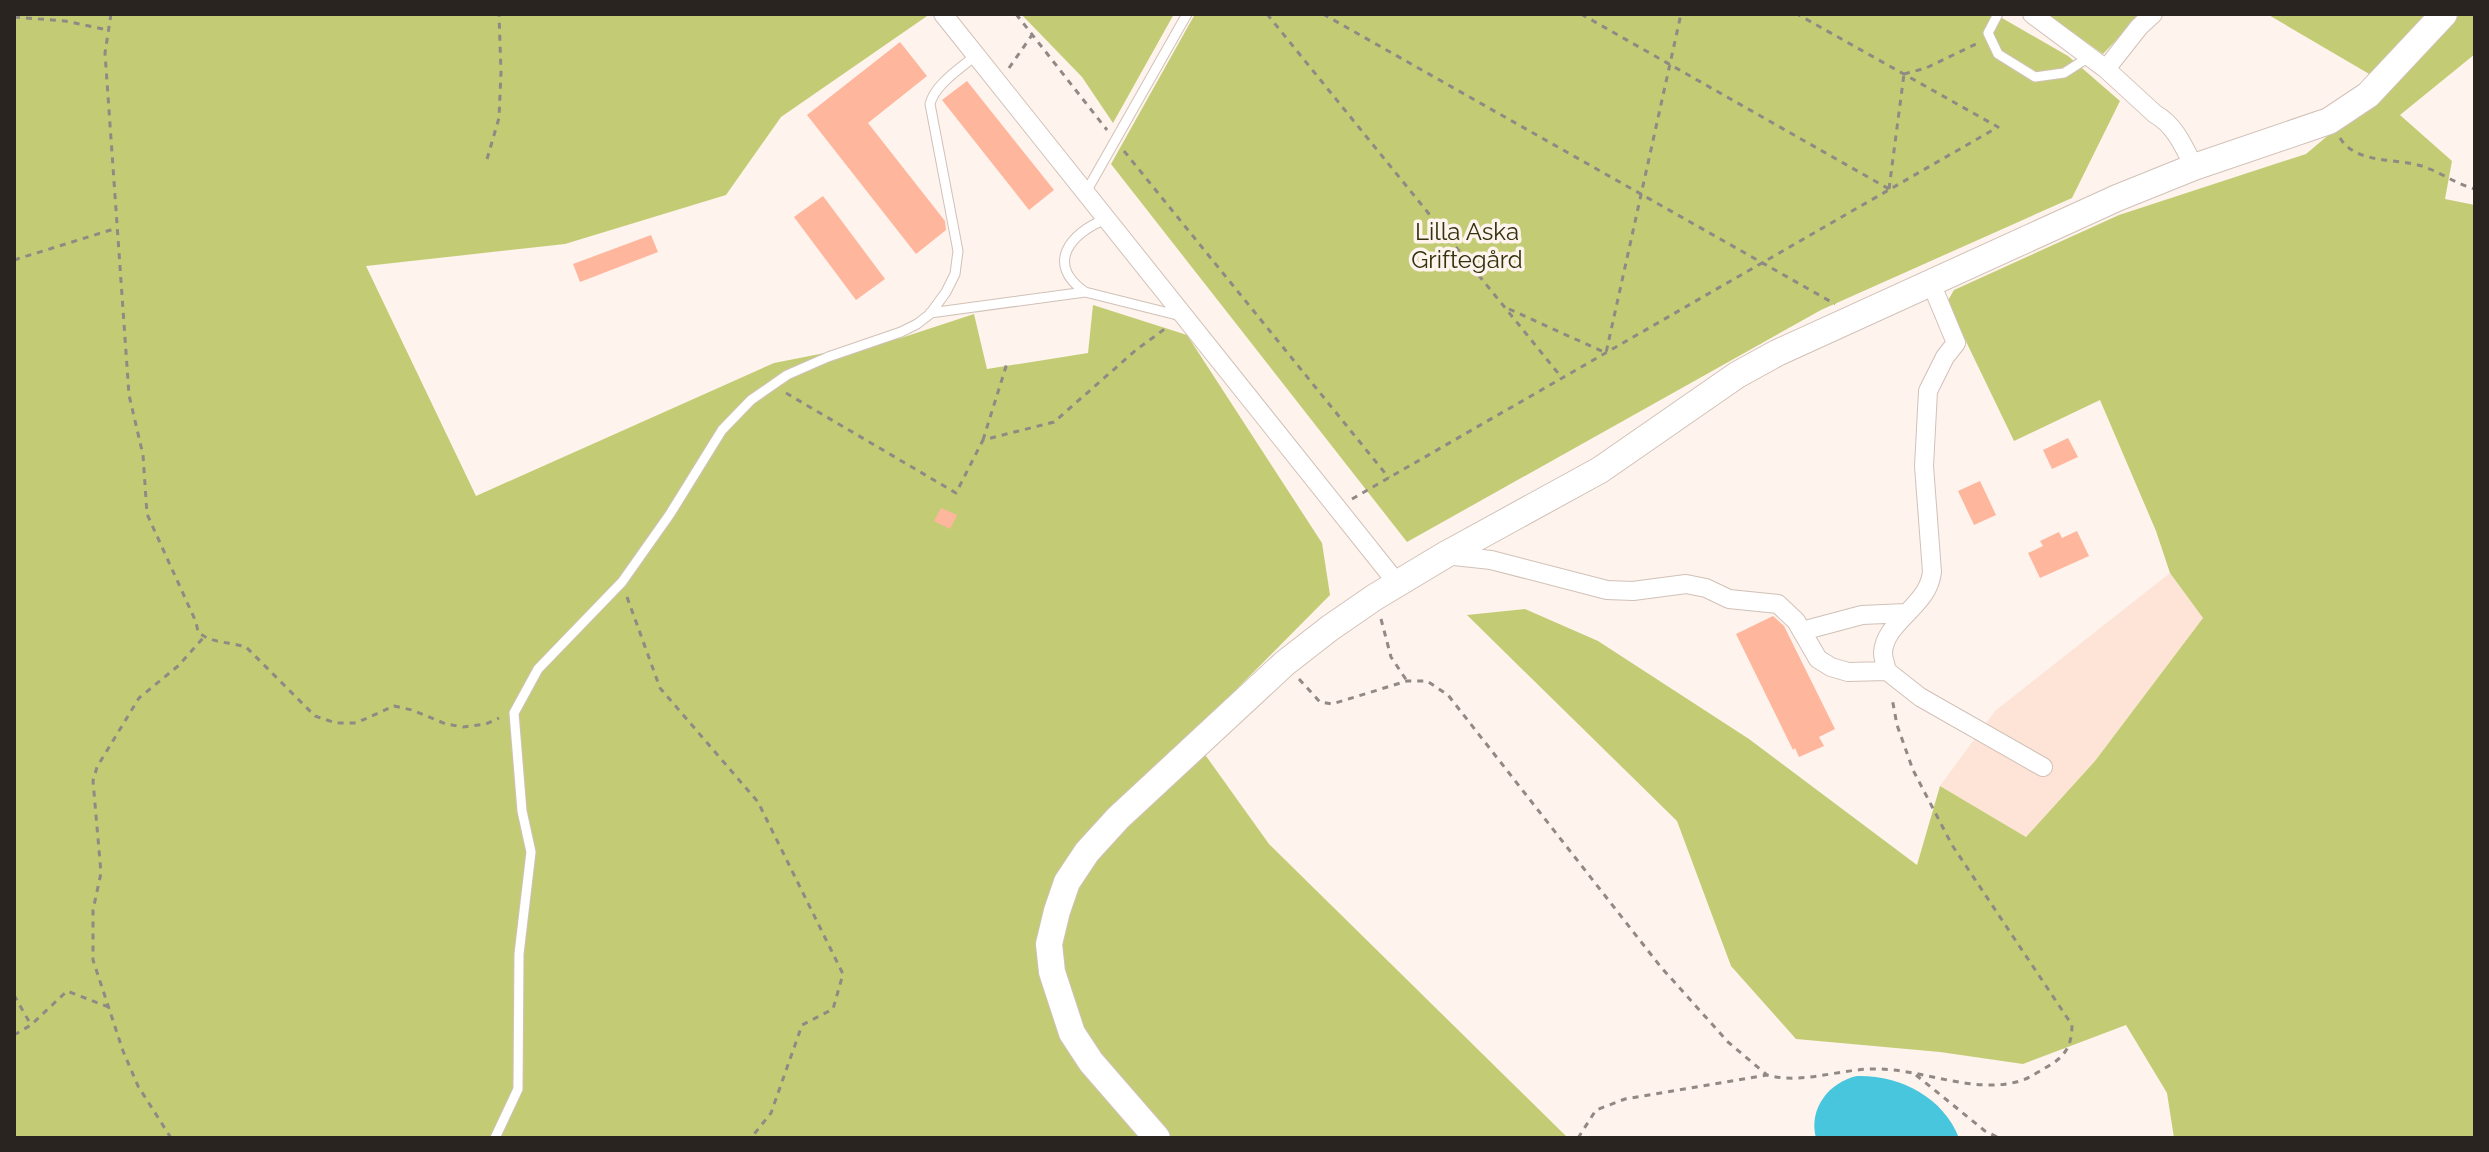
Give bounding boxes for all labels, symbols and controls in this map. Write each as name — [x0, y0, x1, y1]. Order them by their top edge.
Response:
park label: Lilla Aska Griftegård — [1411, 217, 1523, 274]

